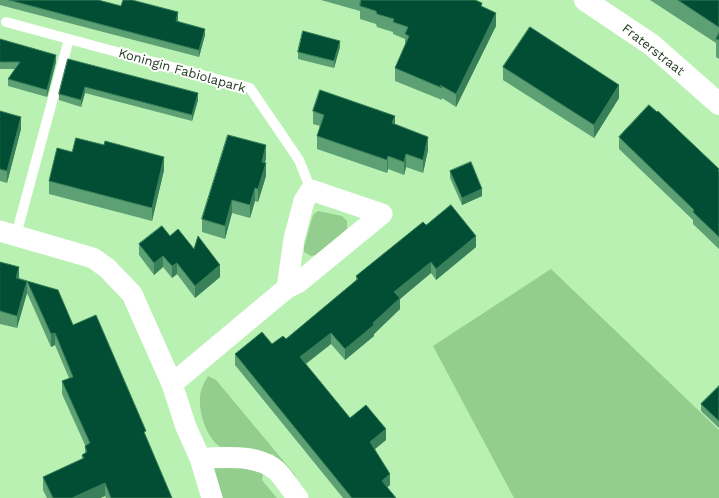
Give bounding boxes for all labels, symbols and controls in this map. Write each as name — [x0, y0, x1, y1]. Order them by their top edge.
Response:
street label: Fraterstraat — [619, 21, 687, 79]
street label: Koningin Fabiolapark — [117, 45, 247, 97]

